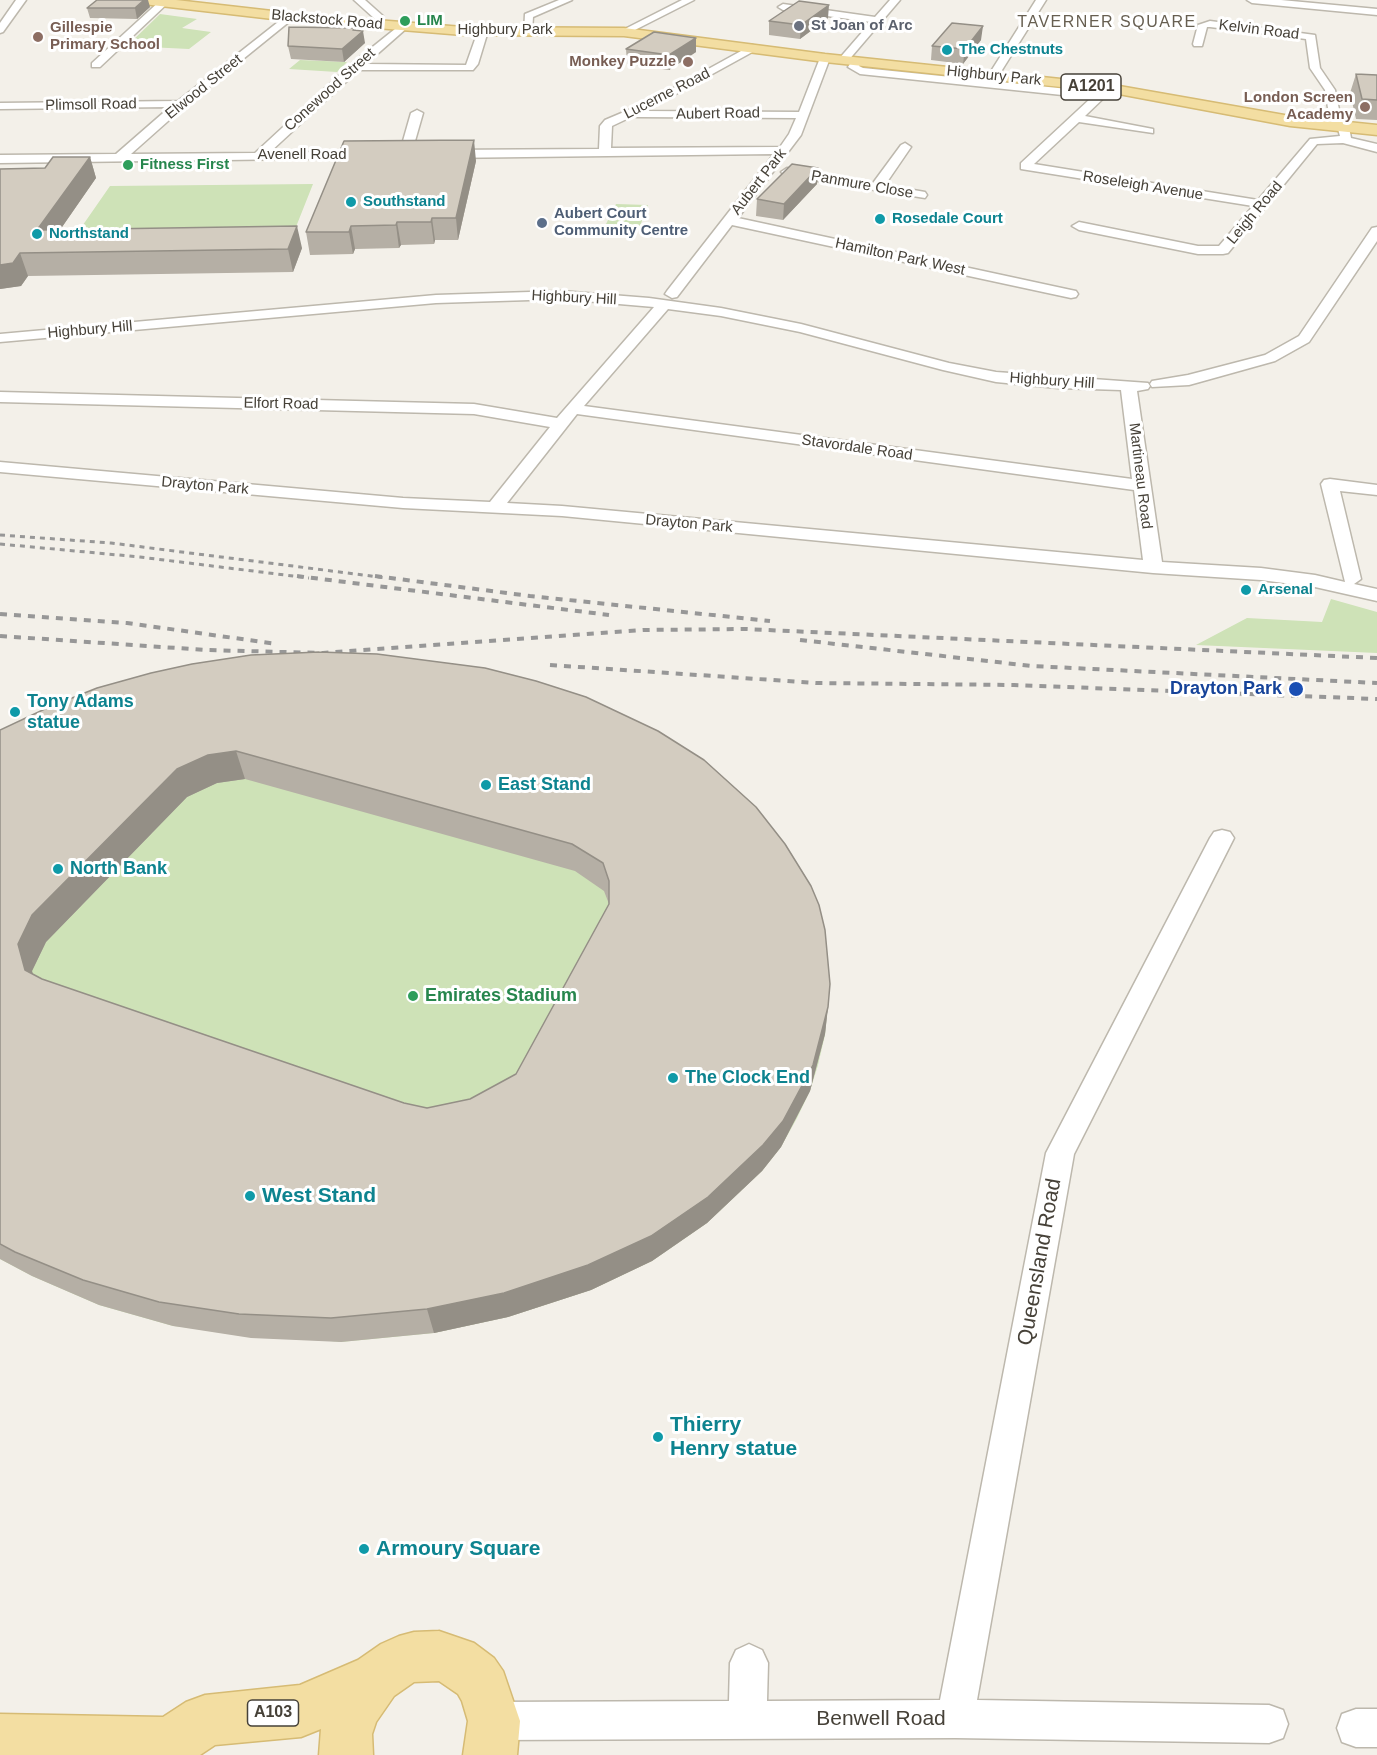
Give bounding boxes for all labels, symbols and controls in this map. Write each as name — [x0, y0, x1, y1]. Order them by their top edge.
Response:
street label: Blackstock Road — [271, 6, 383, 34]
place label: LIM — [417, 12, 443, 30]
district label: TAVERNER SQUARE — [1017, 13, 1197, 33]
marker: LIM — [398, 14, 412, 28]
street label: Kelvin Road — [1218, 16, 1300, 44]
place label: St Joan of Arc — [811, 17, 913, 35]
place label: Gillespie Primary School — [50, 19, 160, 54]
marker: St Joan of Arc — [792, 19, 806, 33]
street label: Highbury Park — [457, 21, 553, 39]
marker: Gillespie Primary School — [31, 30, 45, 44]
place label: The Chestnuts — [959, 41, 1063, 59]
marker: The Chestnuts — [940, 43, 954, 57]
street label: Conewood Street — [281, 45, 379, 135]
street label: Elwood Street — [162, 51, 246, 123]
place label: Monkey Puzzle — [569, 53, 676, 71]
marker: Monkey Puzzle — [681, 55, 695, 69]
street label: Highbury Park — [946, 62, 1042, 90]
street label: Lucerne Road — [621, 65, 713, 123]
road number: A1201 — [1061, 74, 1121, 100]
place label: London Screen Academy — [1244, 89, 1353, 124]
street label: Plimsoll Road — [45, 95, 137, 115]
marker: London Screen Academy — [1358, 100, 1372, 114]
street label: Aubert Road — [676, 104, 760, 124]
street label: Aubert Park — [728, 145, 790, 219]
street label: Avenell Road — [258, 146, 346, 164]
place label: Fitness First — [140, 156, 229, 174]
marker: Fitness First — [121, 158, 135, 172]
street label: Panmure Close — [810, 167, 914, 203]
street label: Roseleigh Avenue — [1082, 168, 1204, 204]
street label: Leigh Road — [1223, 178, 1287, 248]
place label: Southstand — [363, 193, 445, 211]
marker: Southstand — [344, 195, 358, 209]
place label: Aubert Court Community Centre — [554, 205, 688, 240]
place label: Rosedale Court — [892, 210, 1003, 228]
marker: Rosedale Court — [873, 212, 887, 226]
marker: Aubert Court Community Centre — [535, 216, 549, 230]
place label: Northstand — [49, 225, 129, 243]
marker: Northstand — [30, 227, 44, 241]
street label: Hamilton Park West — [833, 234, 967, 280]
street label: Highbury Hill — [531, 287, 617, 309]
street label: Highbury Hill — [47, 317, 133, 343]
street label: Highbury Hill — [1009, 369, 1095, 393]
street label: Elfort Road — [243, 394, 319, 414]
street label: Martineau Road — [1125, 422, 1155, 530]
street label: Stavordale Road — [800, 431, 914, 465]
street label: Drayton Park — [161, 473, 249, 499]
street label: Drayton Park — [645, 511, 733, 537]
place label: Arsenal — [1258, 581, 1313, 599]
marker: Arsenal — [1239, 583, 1253, 597]
place label: Drayton Park — [1170, 678, 1282, 700]
marker: Drayton Park — [1287, 680, 1305, 698]
place label: Tony Adams statue — [27, 691, 134, 734]
marker: Tony Adams statue — [8, 705, 22, 719]
place label: East Stand — [498, 774, 591, 796]
marker: East Stand — [479, 778, 493, 792]
place label: North Bank — [70, 858, 167, 880]
marker: North Bank — [51, 862, 65, 876]
place label: Emirates Stadium — [425, 985, 577, 1007]
marker: Emirates Stadium — [406, 989, 420, 1003]
place label: The Clock End — [685, 1067, 810, 1089]
marker: The Clock End — [666, 1071, 680, 1085]
street label: Queensland Road — [1013, 1176, 1067, 1348]
place label: West Stand — [262, 1183, 376, 1209]
marker: West Stand — [243, 1189, 257, 1203]
place label: Thierry Henry statue — [670, 1412, 797, 1462]
marker: Thierry Henry statue — [651, 1430, 665, 1444]
place label: Armoury Square — [376, 1536, 541, 1562]
marker: Armoury Square — [357, 1542, 371, 1556]
road number: A103 — [248, 1700, 298, 1726]
street label: Benwell Road — [816, 1706, 946, 1732]

